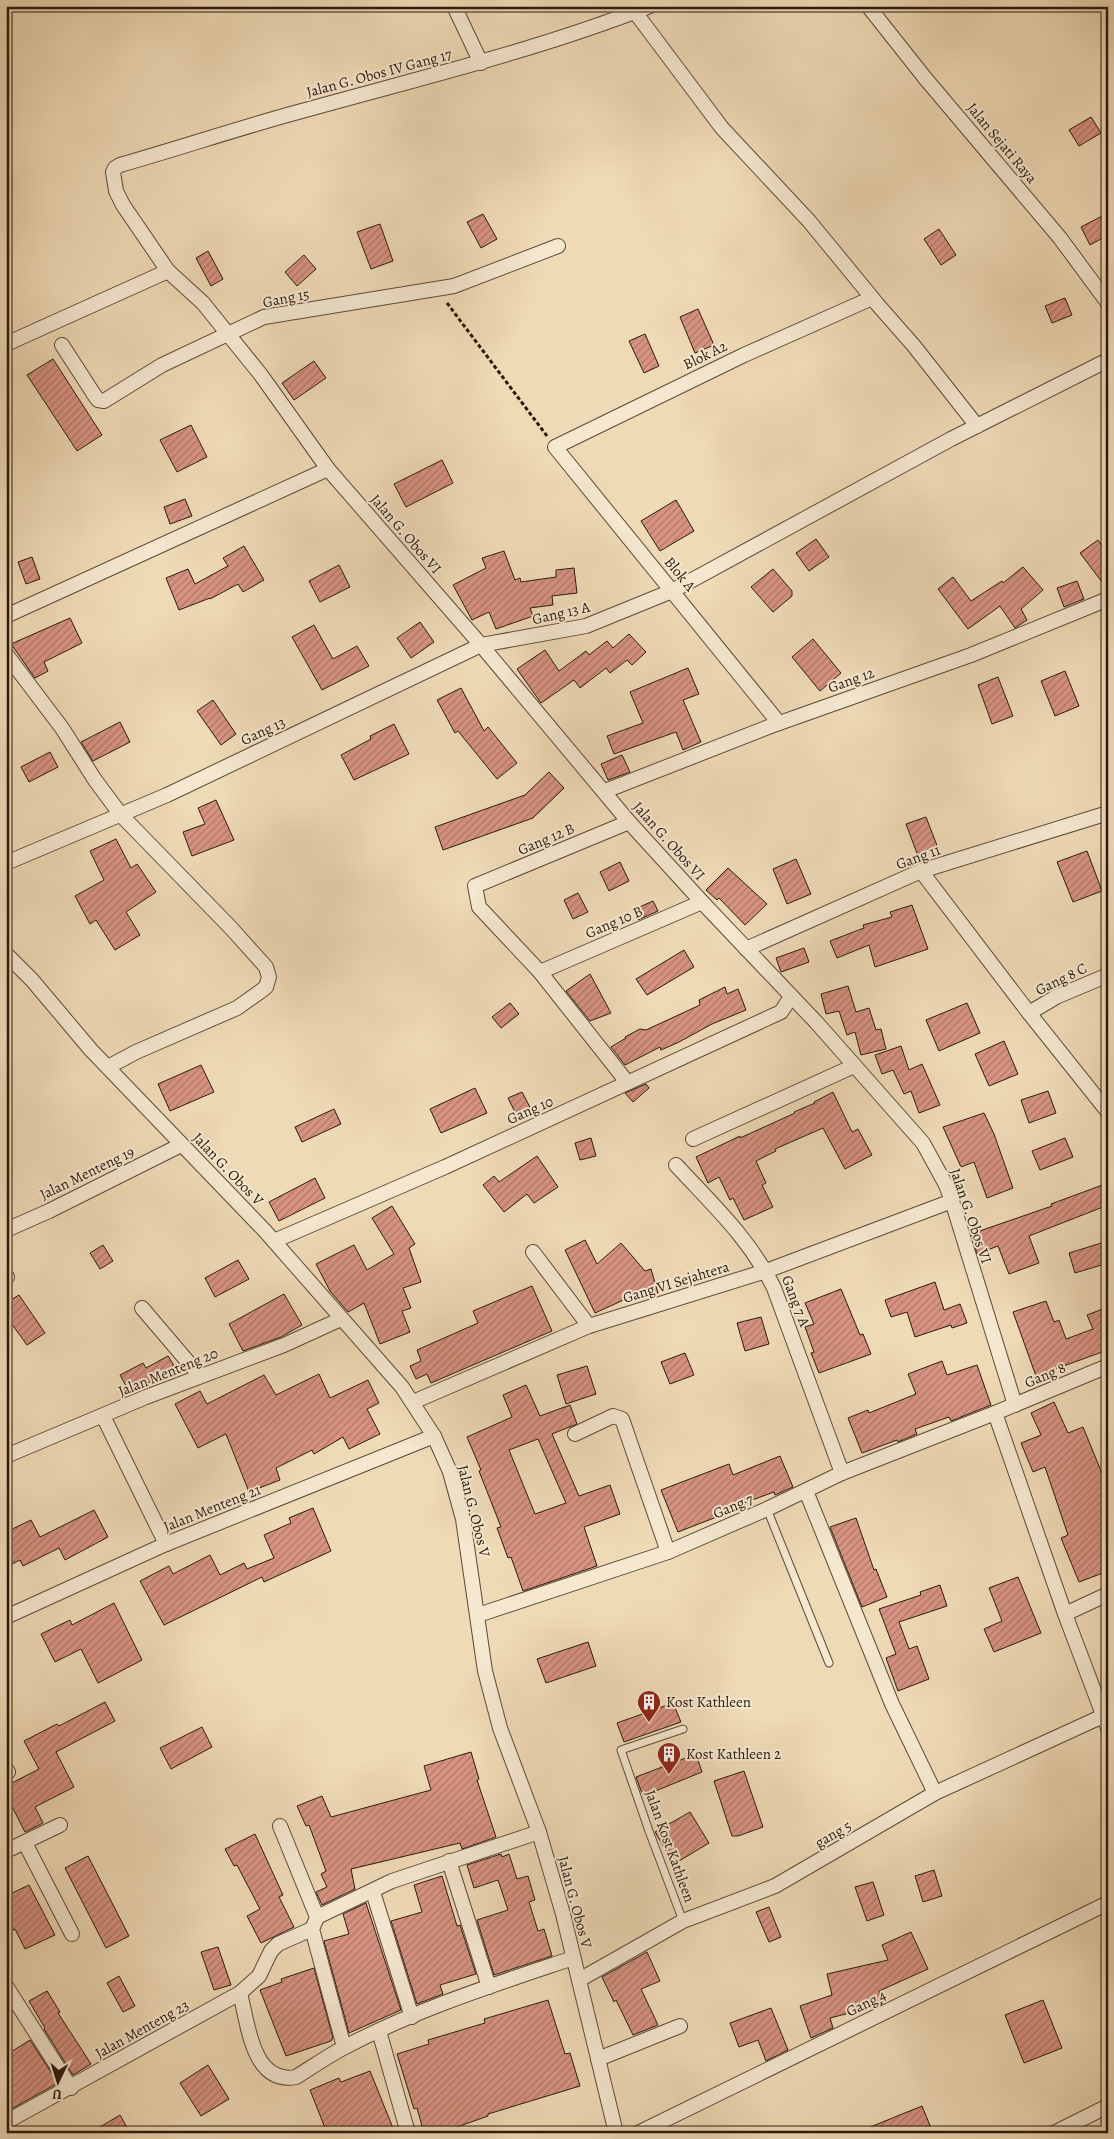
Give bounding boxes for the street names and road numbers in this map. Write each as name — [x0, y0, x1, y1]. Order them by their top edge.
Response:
street label: Jalan G. Obos IV Gang 17 — [304, 44, 454, 102]
street label: Jalan Sejati Raya — [962, 98, 1042, 188]
street label: Gang 15 — [261, 284, 311, 312]
street label: Blok A2 — [680, 336, 730, 374]
street label: Jalan G. Obos VI — [366, 490, 446, 578]
street label: Blok A — [660, 552, 700, 596]
street label: Gang 13 A — [530, 597, 592, 629]
street label: Gang 12 — [825, 662, 877, 698]
street label: Gang 13 — [238, 712, 288, 750]
street label: Jalan G. Obos VI — [628, 797, 710, 885]
street label: Gang 12 B — [515, 818, 577, 860]
street label: Gang 11 — [893, 840, 943, 874]
street label: Gang 10 B — [582, 901, 646, 943]
street label: Gang 8 C — [1032, 958, 1090, 1000]
street label: Gang 10 — [504, 1091, 556, 1129]
street label: Jalan G. Obos V — [188, 1128, 268, 1210]
street label: Jalan Menteng 19 — [36, 1141, 138, 1205]
street label: Jalan G. Obos VI — [945, 1166, 997, 1266]
street label: Gang VI Sejahtera — [620, 1256, 732, 1308]
street label: Gang 7 A — [777, 1272, 815, 1330]
street label: Jalan Menteng 20 — [115, 1343, 221, 1401]
street label: Gang 8 — [1021, 1357, 1069, 1393]
street label: Jalan G. Obos V — [453, 1463, 495, 1560]
street label: Jalan Menteng 21 — [160, 1479, 264, 1537]
street label: Gang 7 — [710, 1488, 757, 1523]
street label: Jalan Kost Kathleen — [640, 1787, 700, 1905]
street label: gang 5 — [811, 1815, 855, 1853]
street label: Jalan G. Obos V — [553, 1854, 597, 1951]
street label: Gang 4 — [843, 1985, 890, 2021]
street label: Jalan Menteng 23 — [92, 1995, 192, 2063]

